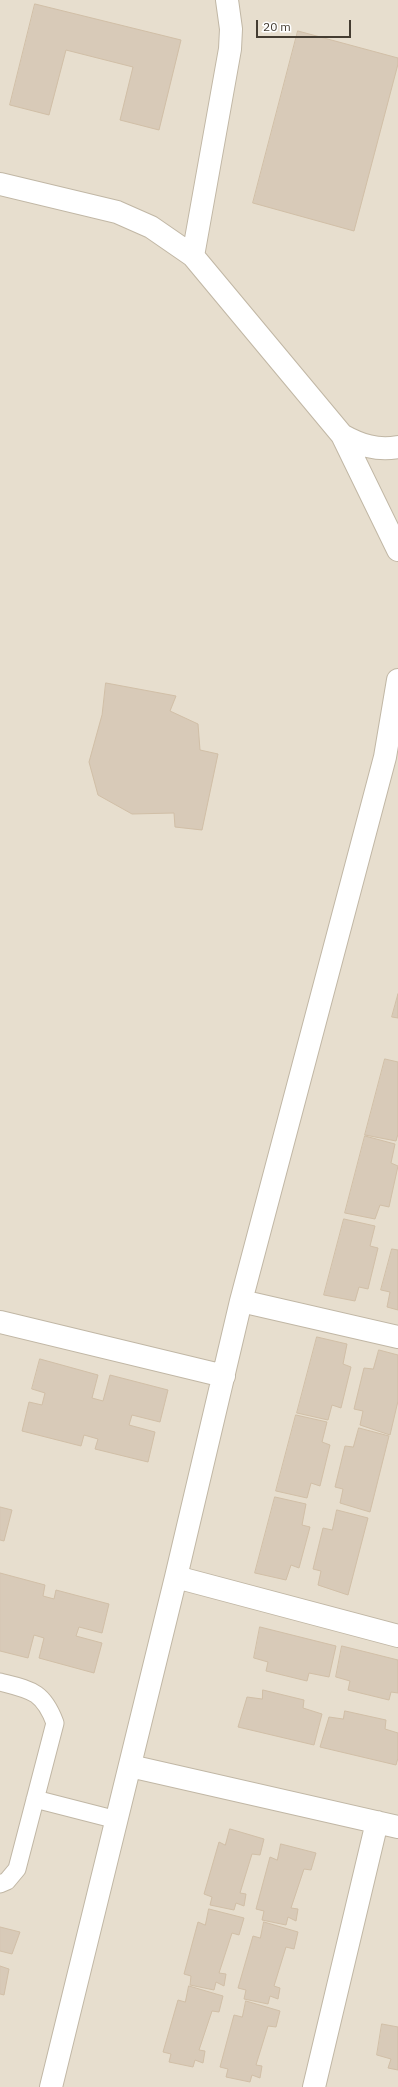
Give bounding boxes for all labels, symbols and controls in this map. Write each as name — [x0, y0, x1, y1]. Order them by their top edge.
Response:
scale bar — [258, 12, 353, 38]
text: 20 m — [263, 19, 291, 34]

